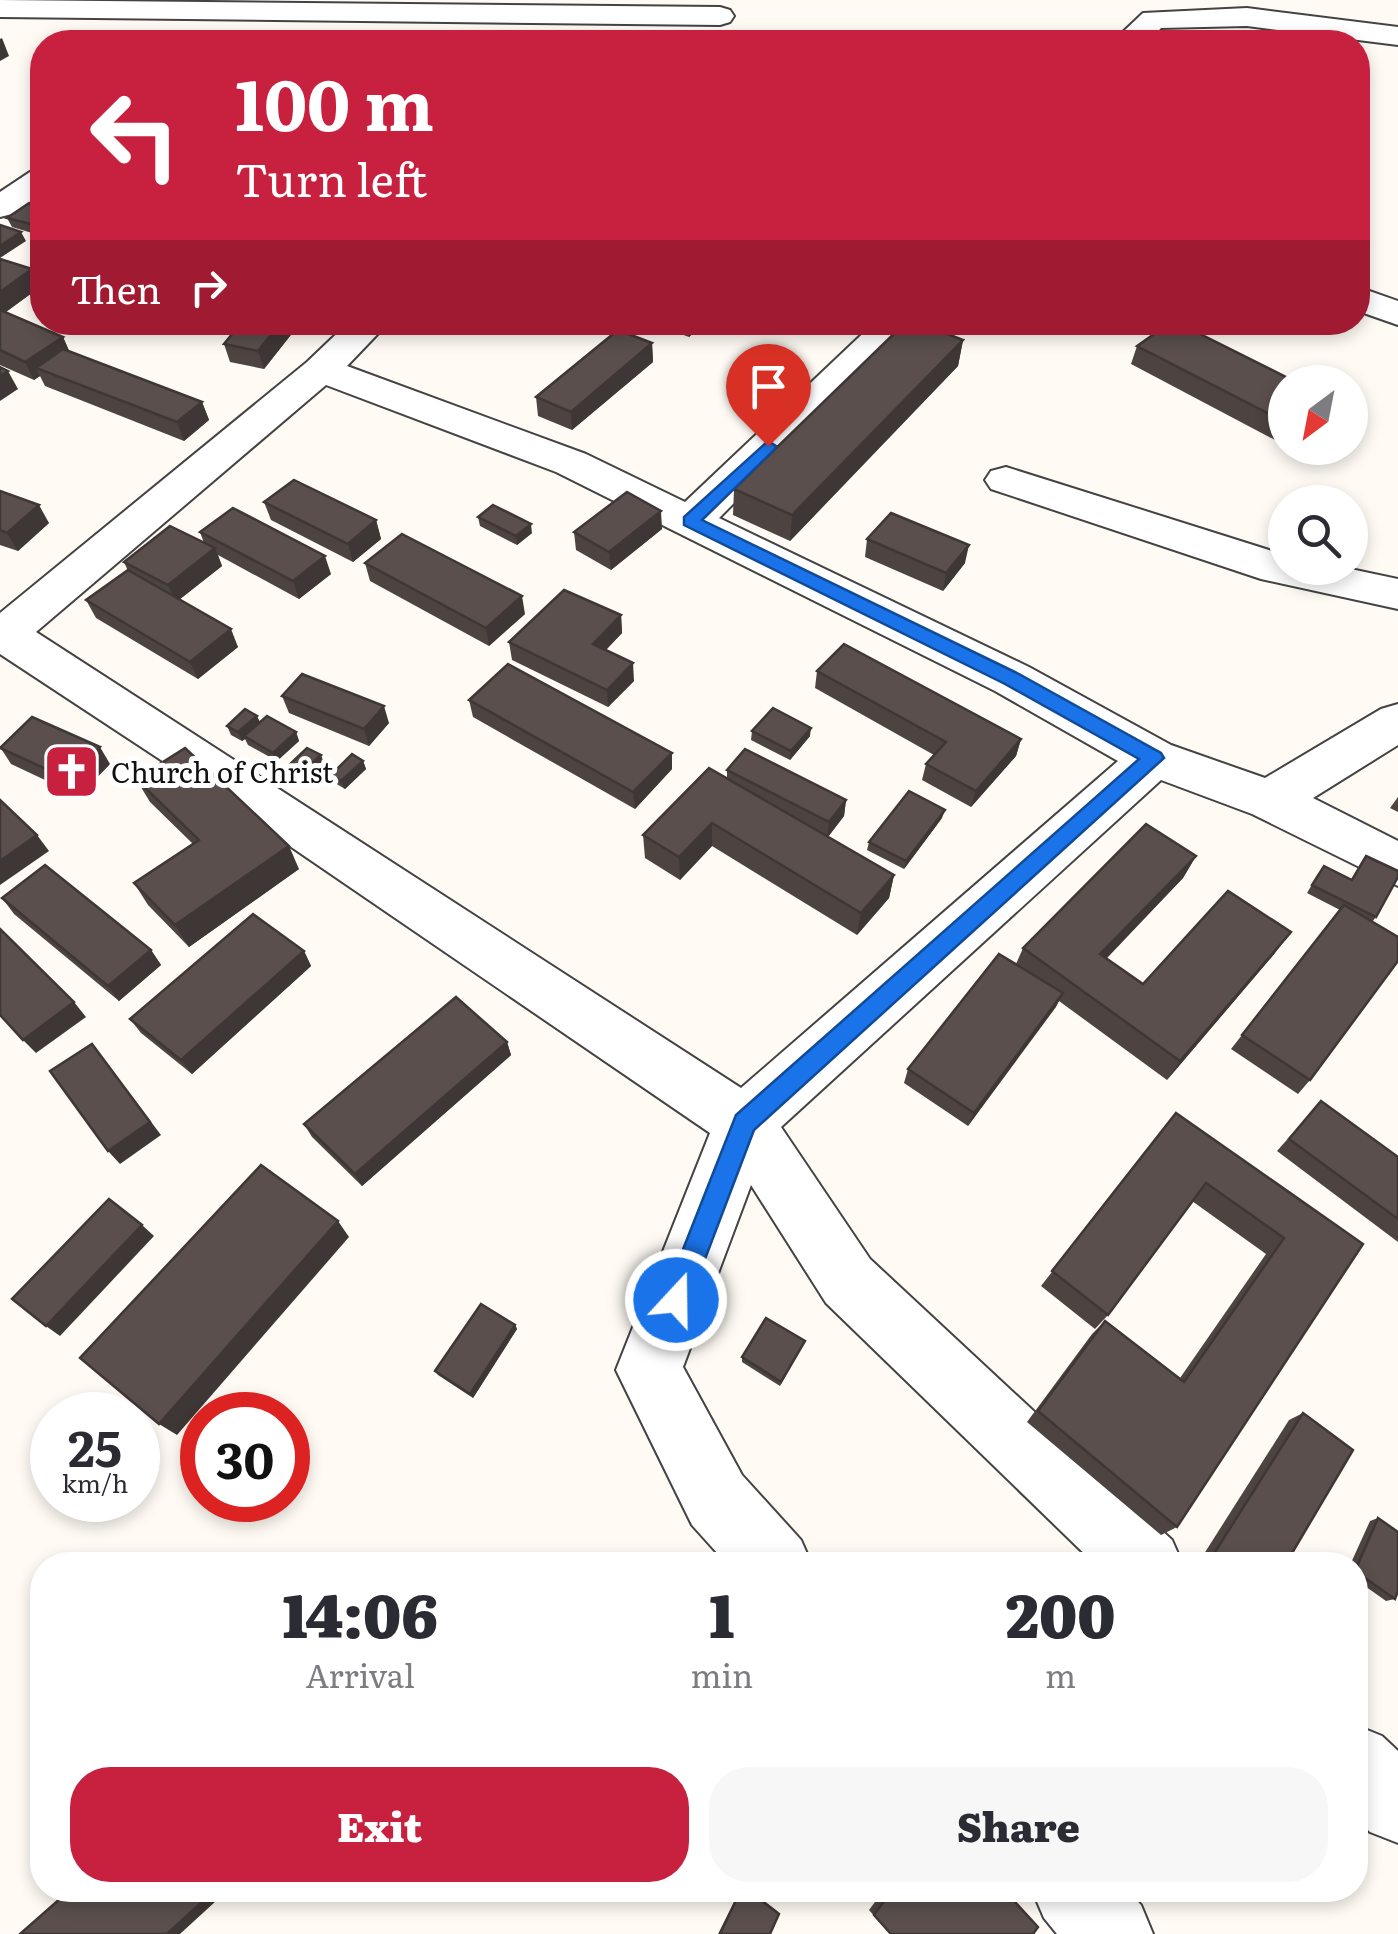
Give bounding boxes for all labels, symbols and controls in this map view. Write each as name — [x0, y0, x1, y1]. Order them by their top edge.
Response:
text: 100 m — [235, 49, 434, 153]
icon: left — [70, 70, 200, 200]
text: Turn left — [235, 144, 427, 211]
text: Then — [70, 259, 161, 316]
icon: right — [181, 260, 236, 315]
pin — [726, 344, 811, 447]
icon: arrive — [741, 359, 796, 414]
north arrow — [1268, 365, 1368, 465]
map controls — [1268, 365, 1368, 585]
button: search — [1268, 485, 1368, 585]
church icon: Church of Christ — [42, 741, 102, 801]
place label: Church of Christ — [111, 750, 334, 792]
position arrow — [624, 1248, 728, 1352]
speed limit sign: 30 — [180, 1392, 310, 1522]
text: 25 — [68, 1408, 122, 1482]
text: km/h — [62, 1464, 128, 1501]
text: 14:06 — [282, 1567, 438, 1656]
text: 1 — [709, 1567, 734, 1656]
text: 200 — [1006, 1567, 1116, 1656]
text: Arrival — [306, 1650, 415, 1698]
text: min — [690, 1650, 753, 1698]
text: m — [1045, 1650, 1076, 1698]
button: Exit — [70, 1767, 689, 1882]
button: Share — [709, 1767, 1328, 1882]

